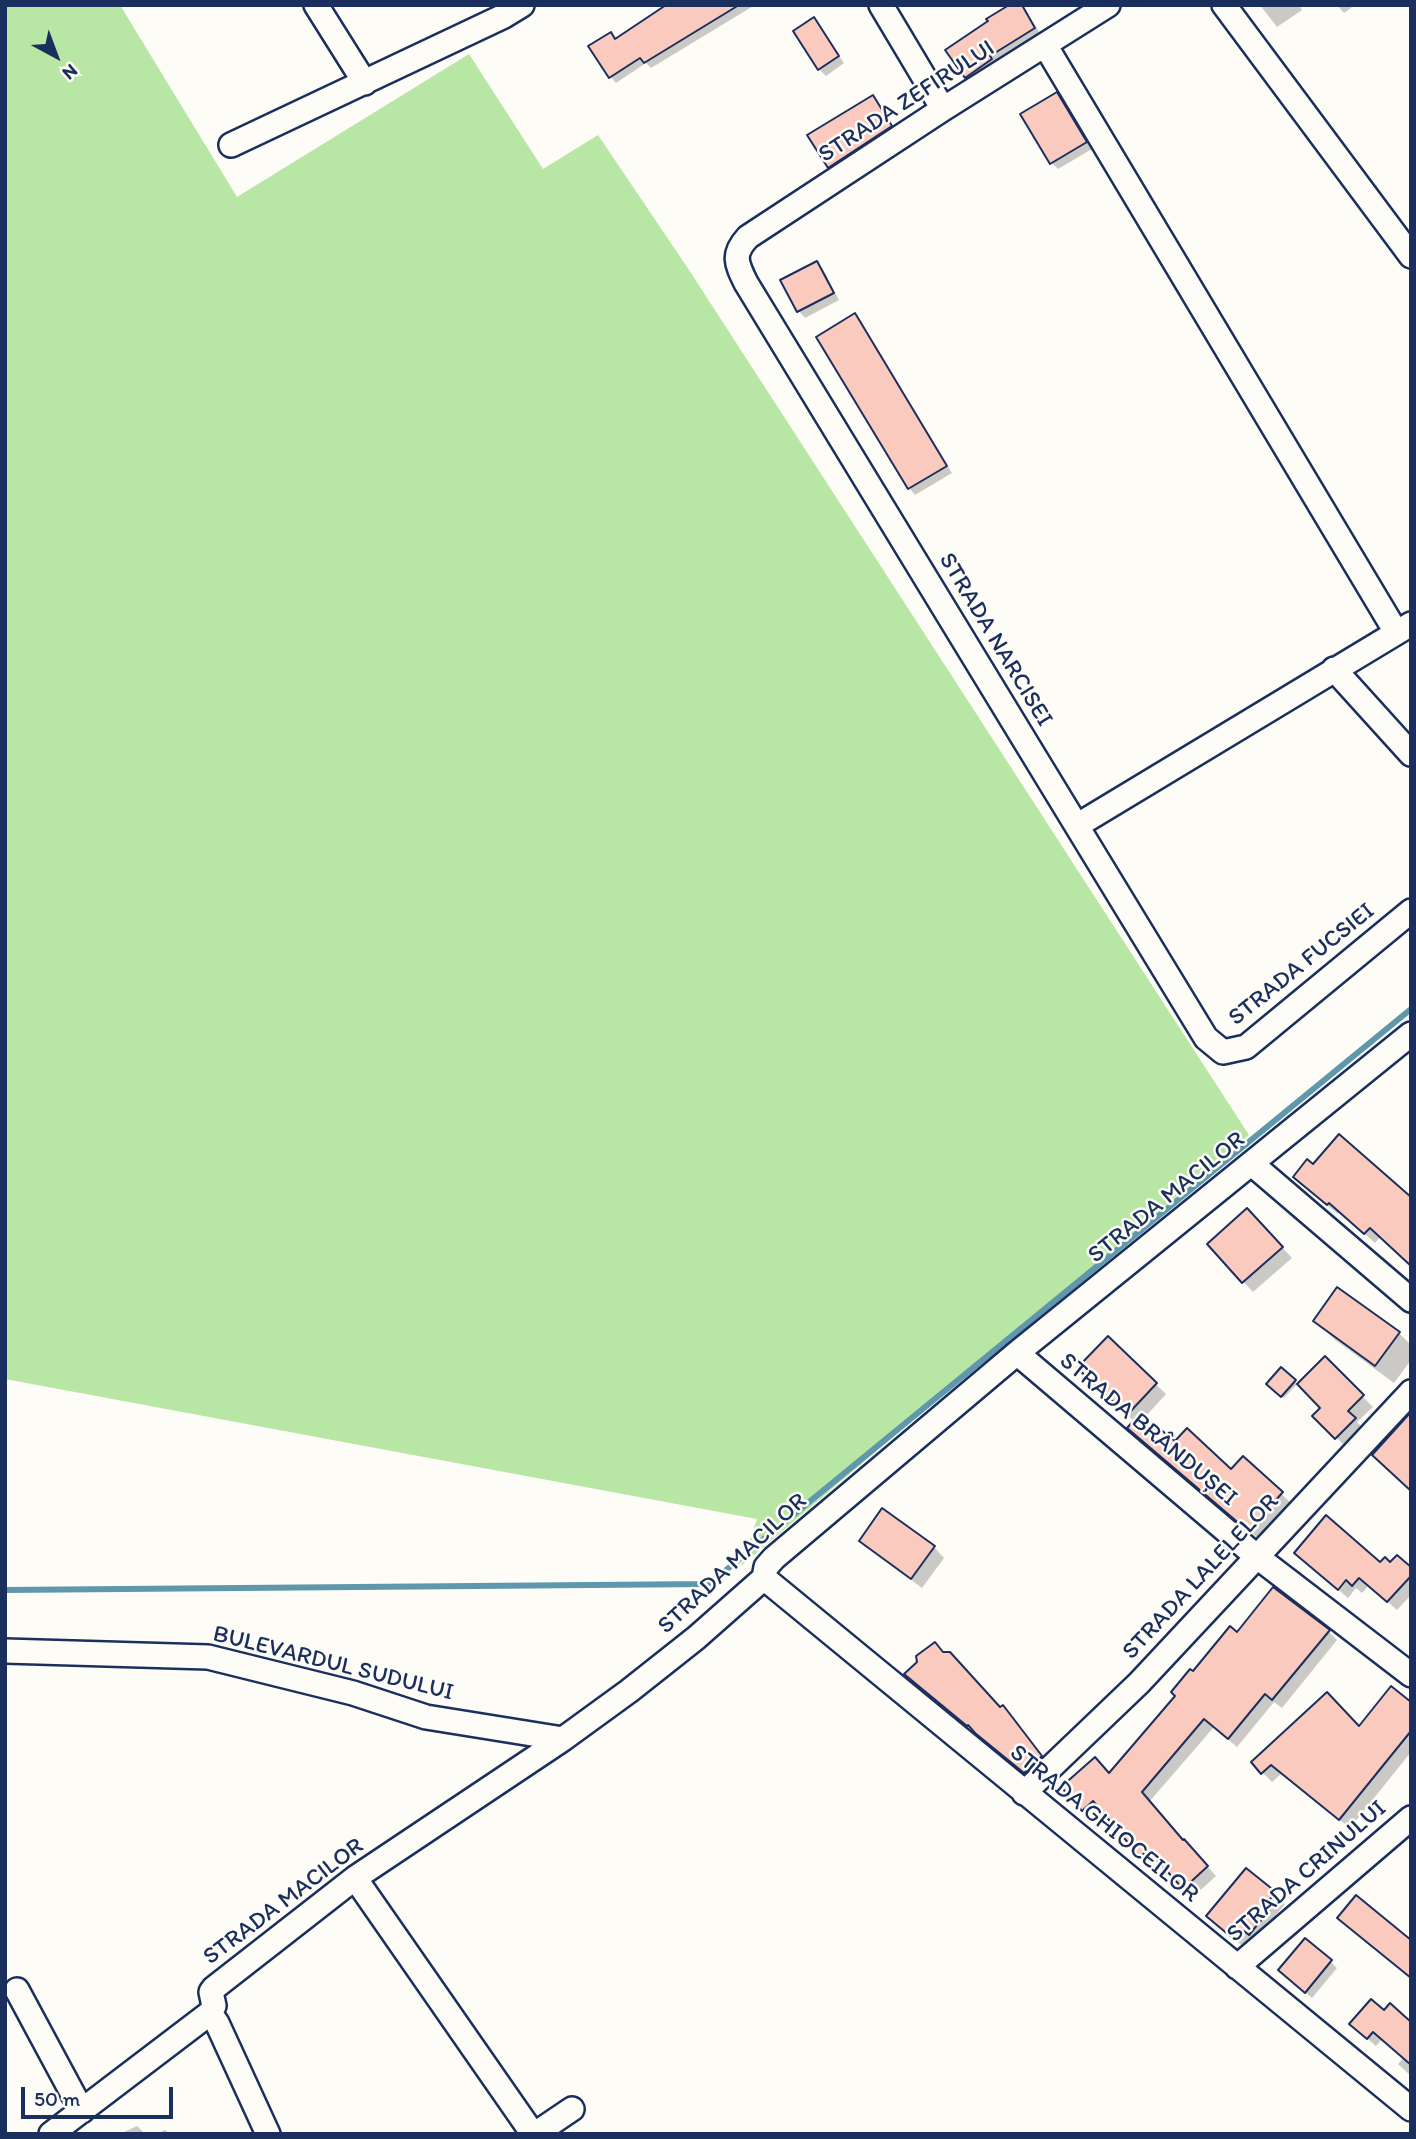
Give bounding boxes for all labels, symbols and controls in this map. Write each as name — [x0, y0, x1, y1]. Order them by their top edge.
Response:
north arrow — [21, 21, 91, 91]
street label: STRADA ZEFIRULUI — [814, 34, 1000, 170]
text: N — [58, 59, 82, 85]
street label: STRADA NARCISEI — [932, 548, 1058, 732]
street label: STRADA FUCSIEI — [1223, 897, 1381, 1033]
street label: STRADA MACILOR — [1083, 1126, 1251, 1270]
street label: STRADA BRÂNDUȘEI — [1053, 1347, 1243, 1513]
street label: STRADA MACILOR — [652, 1487, 814, 1641]
street label: STRADA LALELELOR — [1117, 1488, 1285, 1666]
street label: BULEVARDUL SUDULUI — [210, 1620, 456, 1708]
street label: STRADA GHIOCEILOR — [1004, 1739, 1204, 1909]
street label: STRADA CRINULUI — [1221, 1795, 1393, 1949]
street label: STRADA MACILOR — [198, 1832, 370, 1972]
scale bar — [24, 2072, 177, 2116]
text: 50 m — [34, 2086, 80, 2111]

